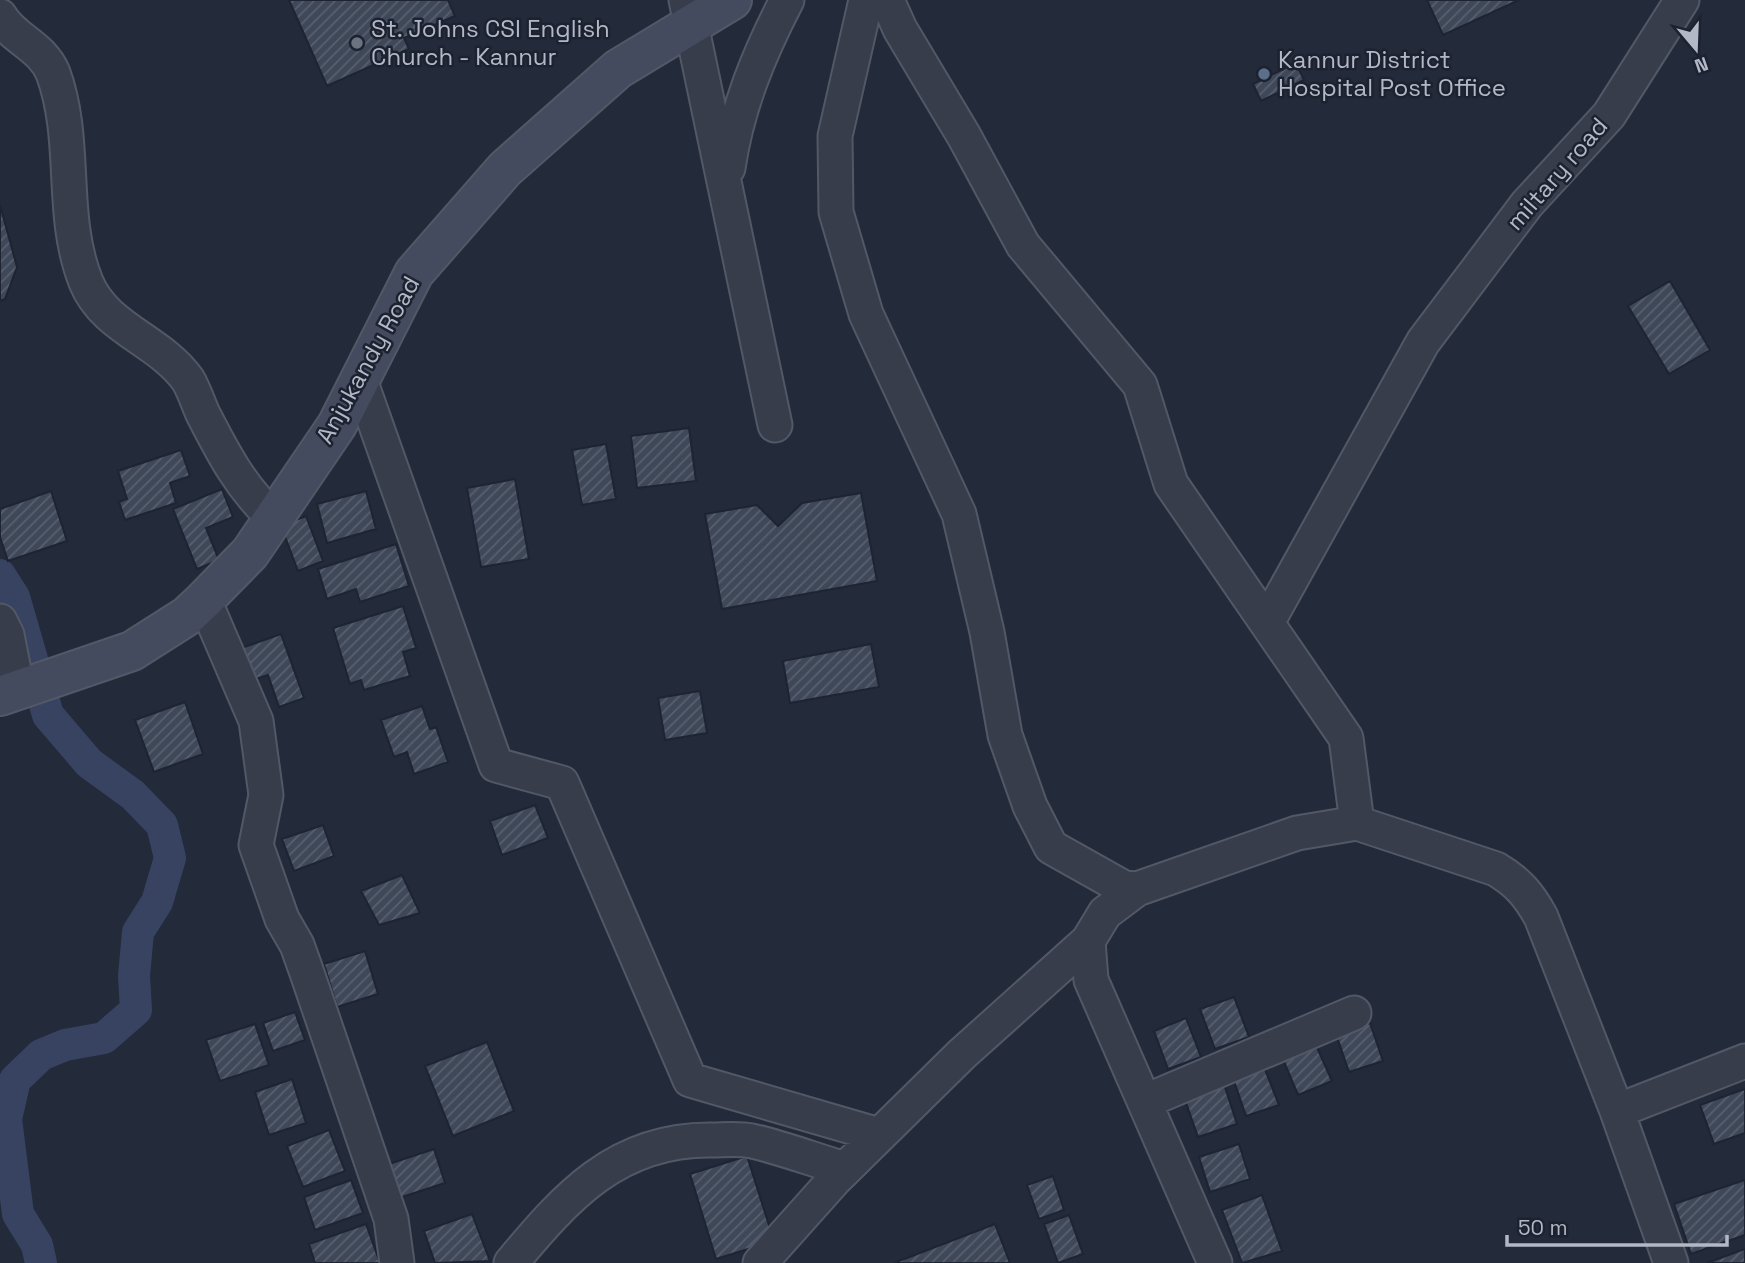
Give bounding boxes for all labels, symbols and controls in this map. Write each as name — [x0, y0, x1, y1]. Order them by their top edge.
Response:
place label: St. Johns CSI English Church - Kannur — [371, 13, 610, 72]
north arrow — [1661, 14, 1731, 84]
marker: St. Johns CSI English Church - Kannur — [349, 35, 365, 51]
place label: Kannur District Hospital Post Office — [1278, 44, 1506, 103]
text: N — [1691, 51, 1711, 78]
marker: Kannur District Hospital Post Office — [1256, 66, 1272, 82]
street label: miltary road — [1499, 111, 1614, 236]
street label: Anjukandy Road — [309, 271, 426, 449]
scale bar — [1507, 1204, 1728, 1248]
text: 50 m — [1518, 1214, 1568, 1241]

